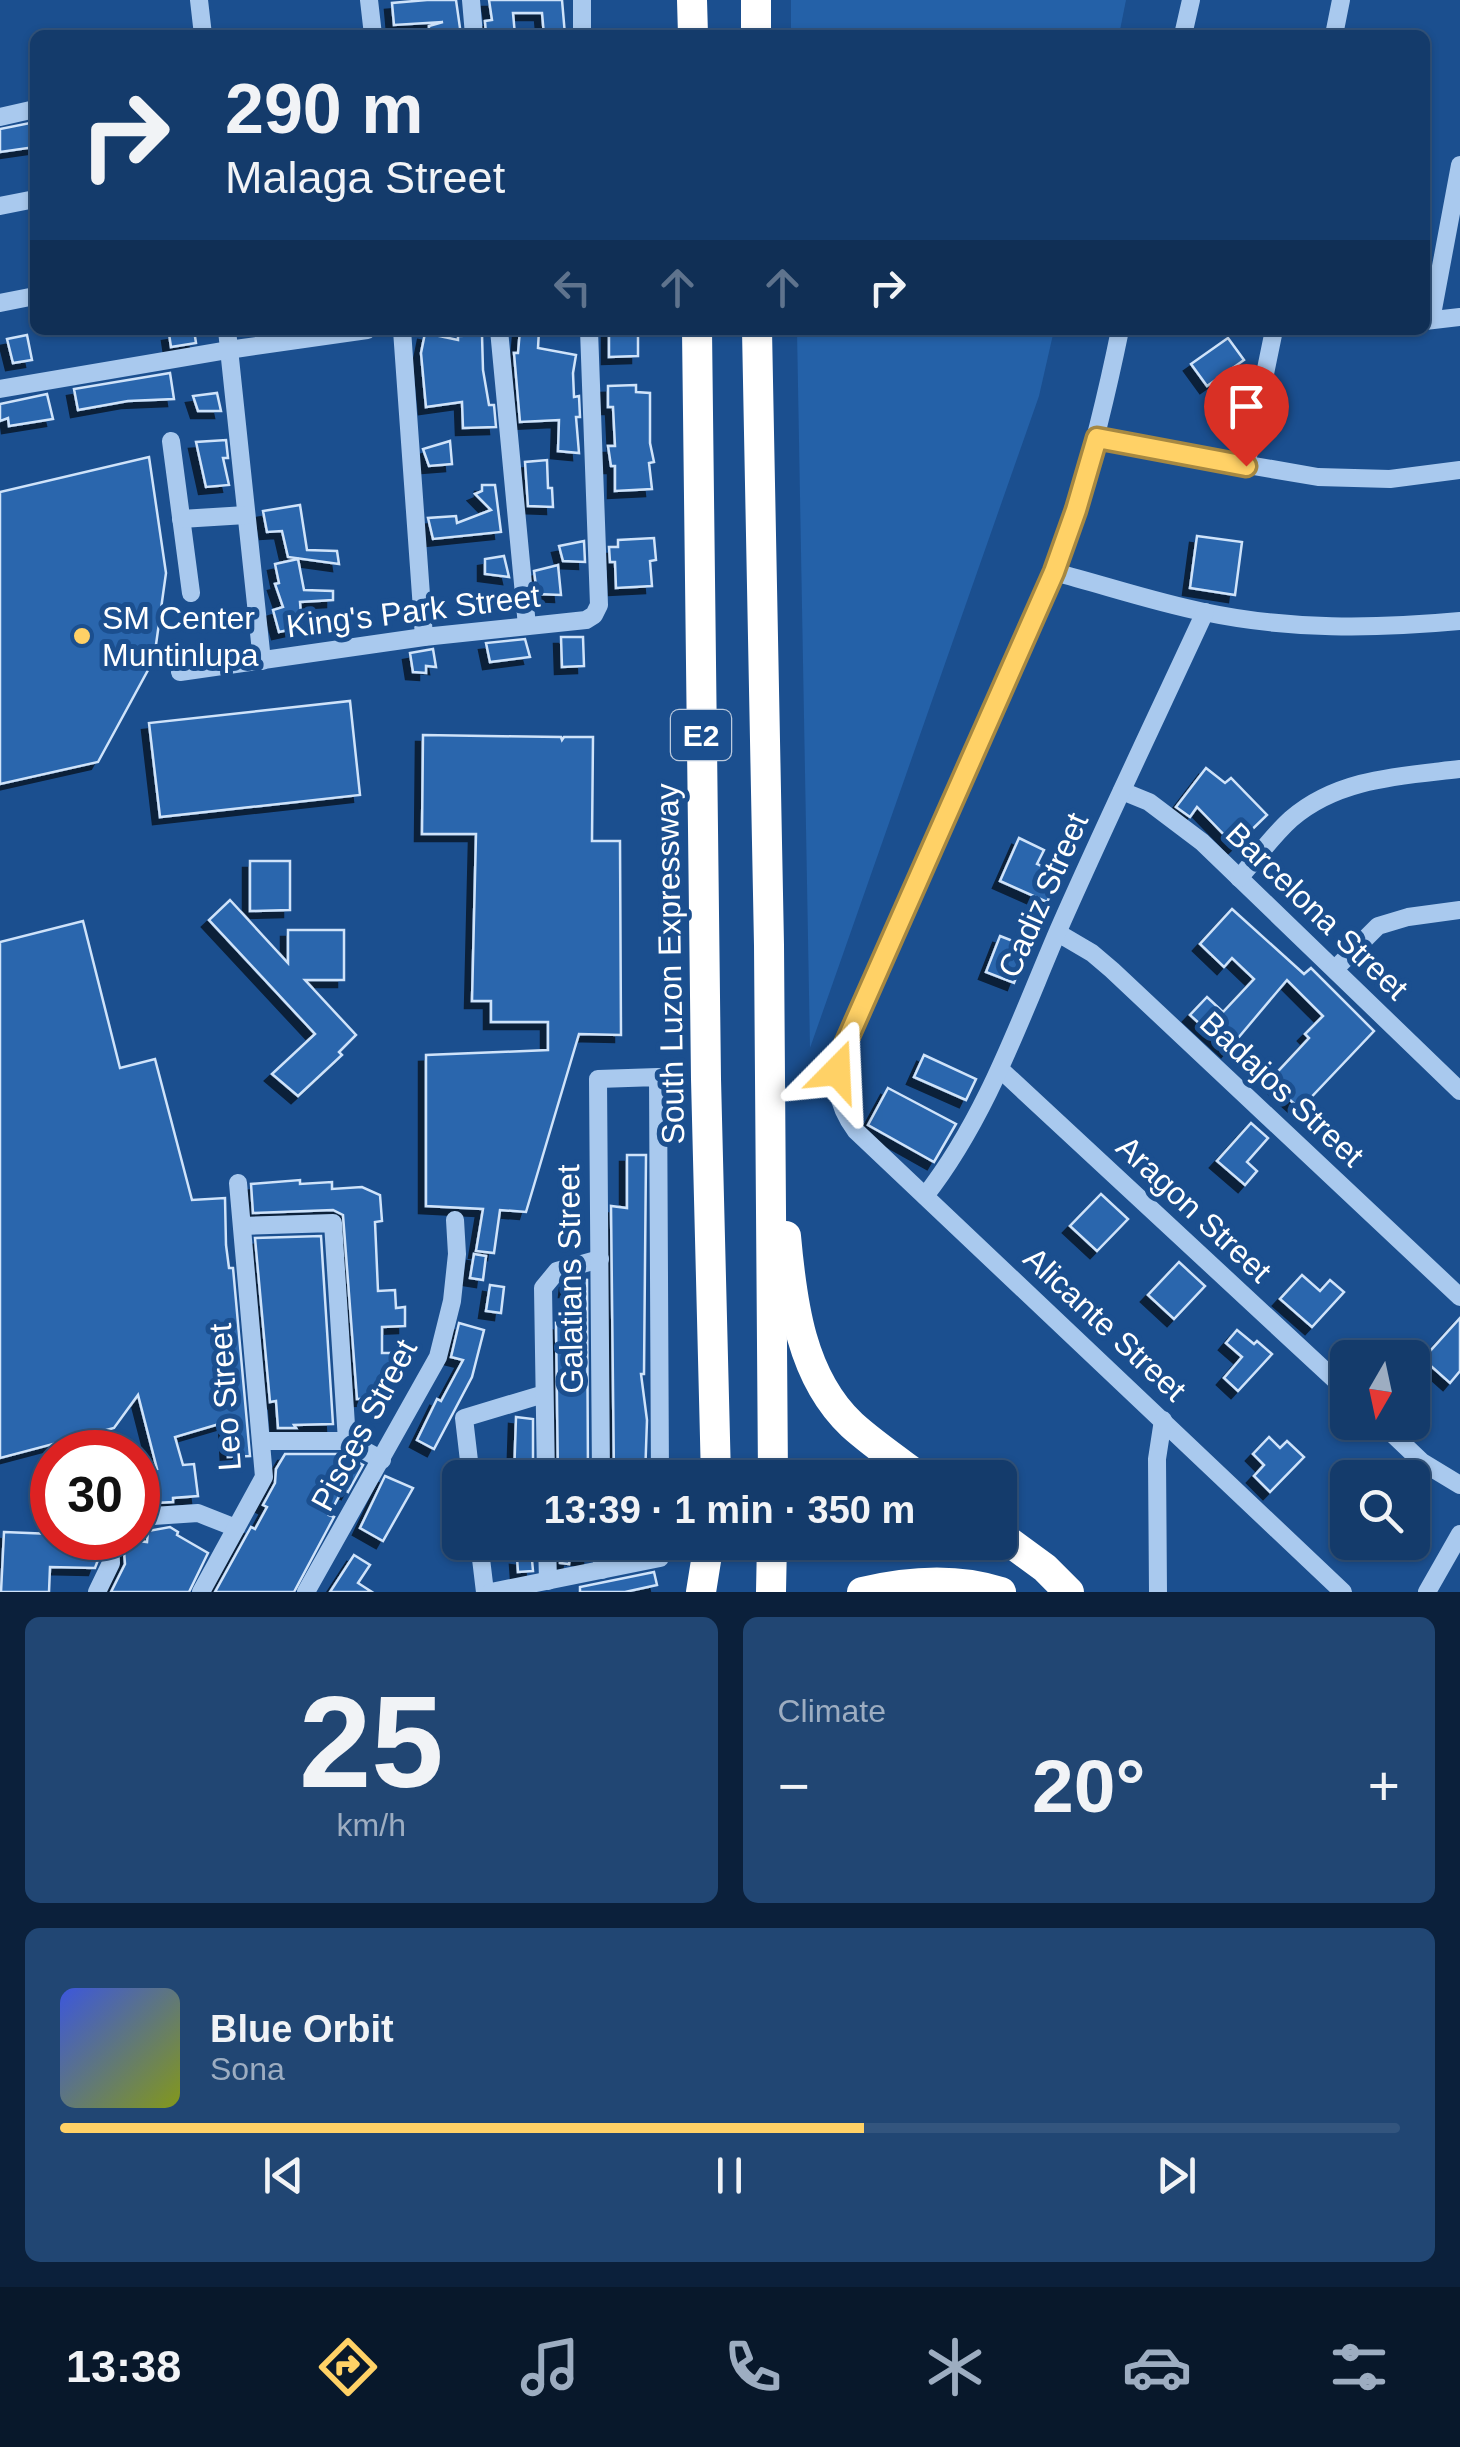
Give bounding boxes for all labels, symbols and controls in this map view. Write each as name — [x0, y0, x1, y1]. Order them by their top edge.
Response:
icon: right — [60, 70, 190, 200]
text: 290 m — [225, 70, 423, 148]
text: Malaga Street — [225, 152, 505, 203]
icon: left — [545, 260, 600, 315]
icon: ahead — [650, 260, 705, 315]
icon: ahead — [755, 260, 810, 315]
icon: right — [860, 260, 915, 315]
pin — [1204, 364, 1289, 467]
icon: arrive — [1219, 379, 1274, 434]
street label: King's Park Street — [284, 578, 542, 644]
place label: SM Center Muntinlupa — [102, 600, 259, 673]
marker: SM Center Muntinlupa — [71, 625, 93, 647]
road number: E2 — [671, 710, 731, 760]
street label: South Luzon Expressway — [649, 783, 691, 1145]
street label: Cadiz Street — [991, 807, 1095, 983]
street label: Barcelona Street — [1219, 815, 1415, 1007]
street label: Badajos Street — [1193, 1004, 1371, 1174]
position arrow — [785, 1019, 889, 1123]
street label: Aragon Street — [1110, 1129, 1279, 1290]
street label: Galatians Street — [550, 1164, 590, 1394]
street label: Alicante Street — [1017, 1240, 1193, 1408]
street label: Leo Street — [202, 1322, 248, 1472]
street label: Pisces Street — [304, 1333, 424, 1517]
north arrow — [1330, 1340, 1430, 1440]
map controls — [1330, 1340, 1430, 1560]
speed limit sign: 30 — [30, 1430, 160, 1560]
button: search — [1330, 1460, 1430, 1560]
text: 13:39 · 1 min · 350 m — [544, 1489, 915, 1531]
text: 25 — [299, 1669, 444, 1815]
text: Climate — [778, 1693, 886, 1729]
text: 20° — [1032, 1744, 1145, 1828]
text: − — [778, 1755, 810, 1817]
text: + — [1368, 1755, 1400, 1817]
text: km/h — [337, 1807, 406, 1843]
text: Blue Orbit — [210, 2008, 394, 2050]
text: Sona — [210, 2051, 285, 2087]
icon: previous — [256, 2148, 311, 2203]
icon: pause — [702, 2148, 757, 2203]
icon: next — [1149, 2148, 1204, 2203]
icon: directions — [313, 2332, 383, 2402]
icon: music — [515, 2332, 585, 2402]
icon: phone — [718, 2332, 788, 2402]
icon: climate — [920, 2332, 990, 2402]
icon: car — [1122, 2332, 1192, 2402]
icon: filters — [1324, 2332, 1394, 2402]
text: 13:38 — [66, 2341, 181, 2392]

